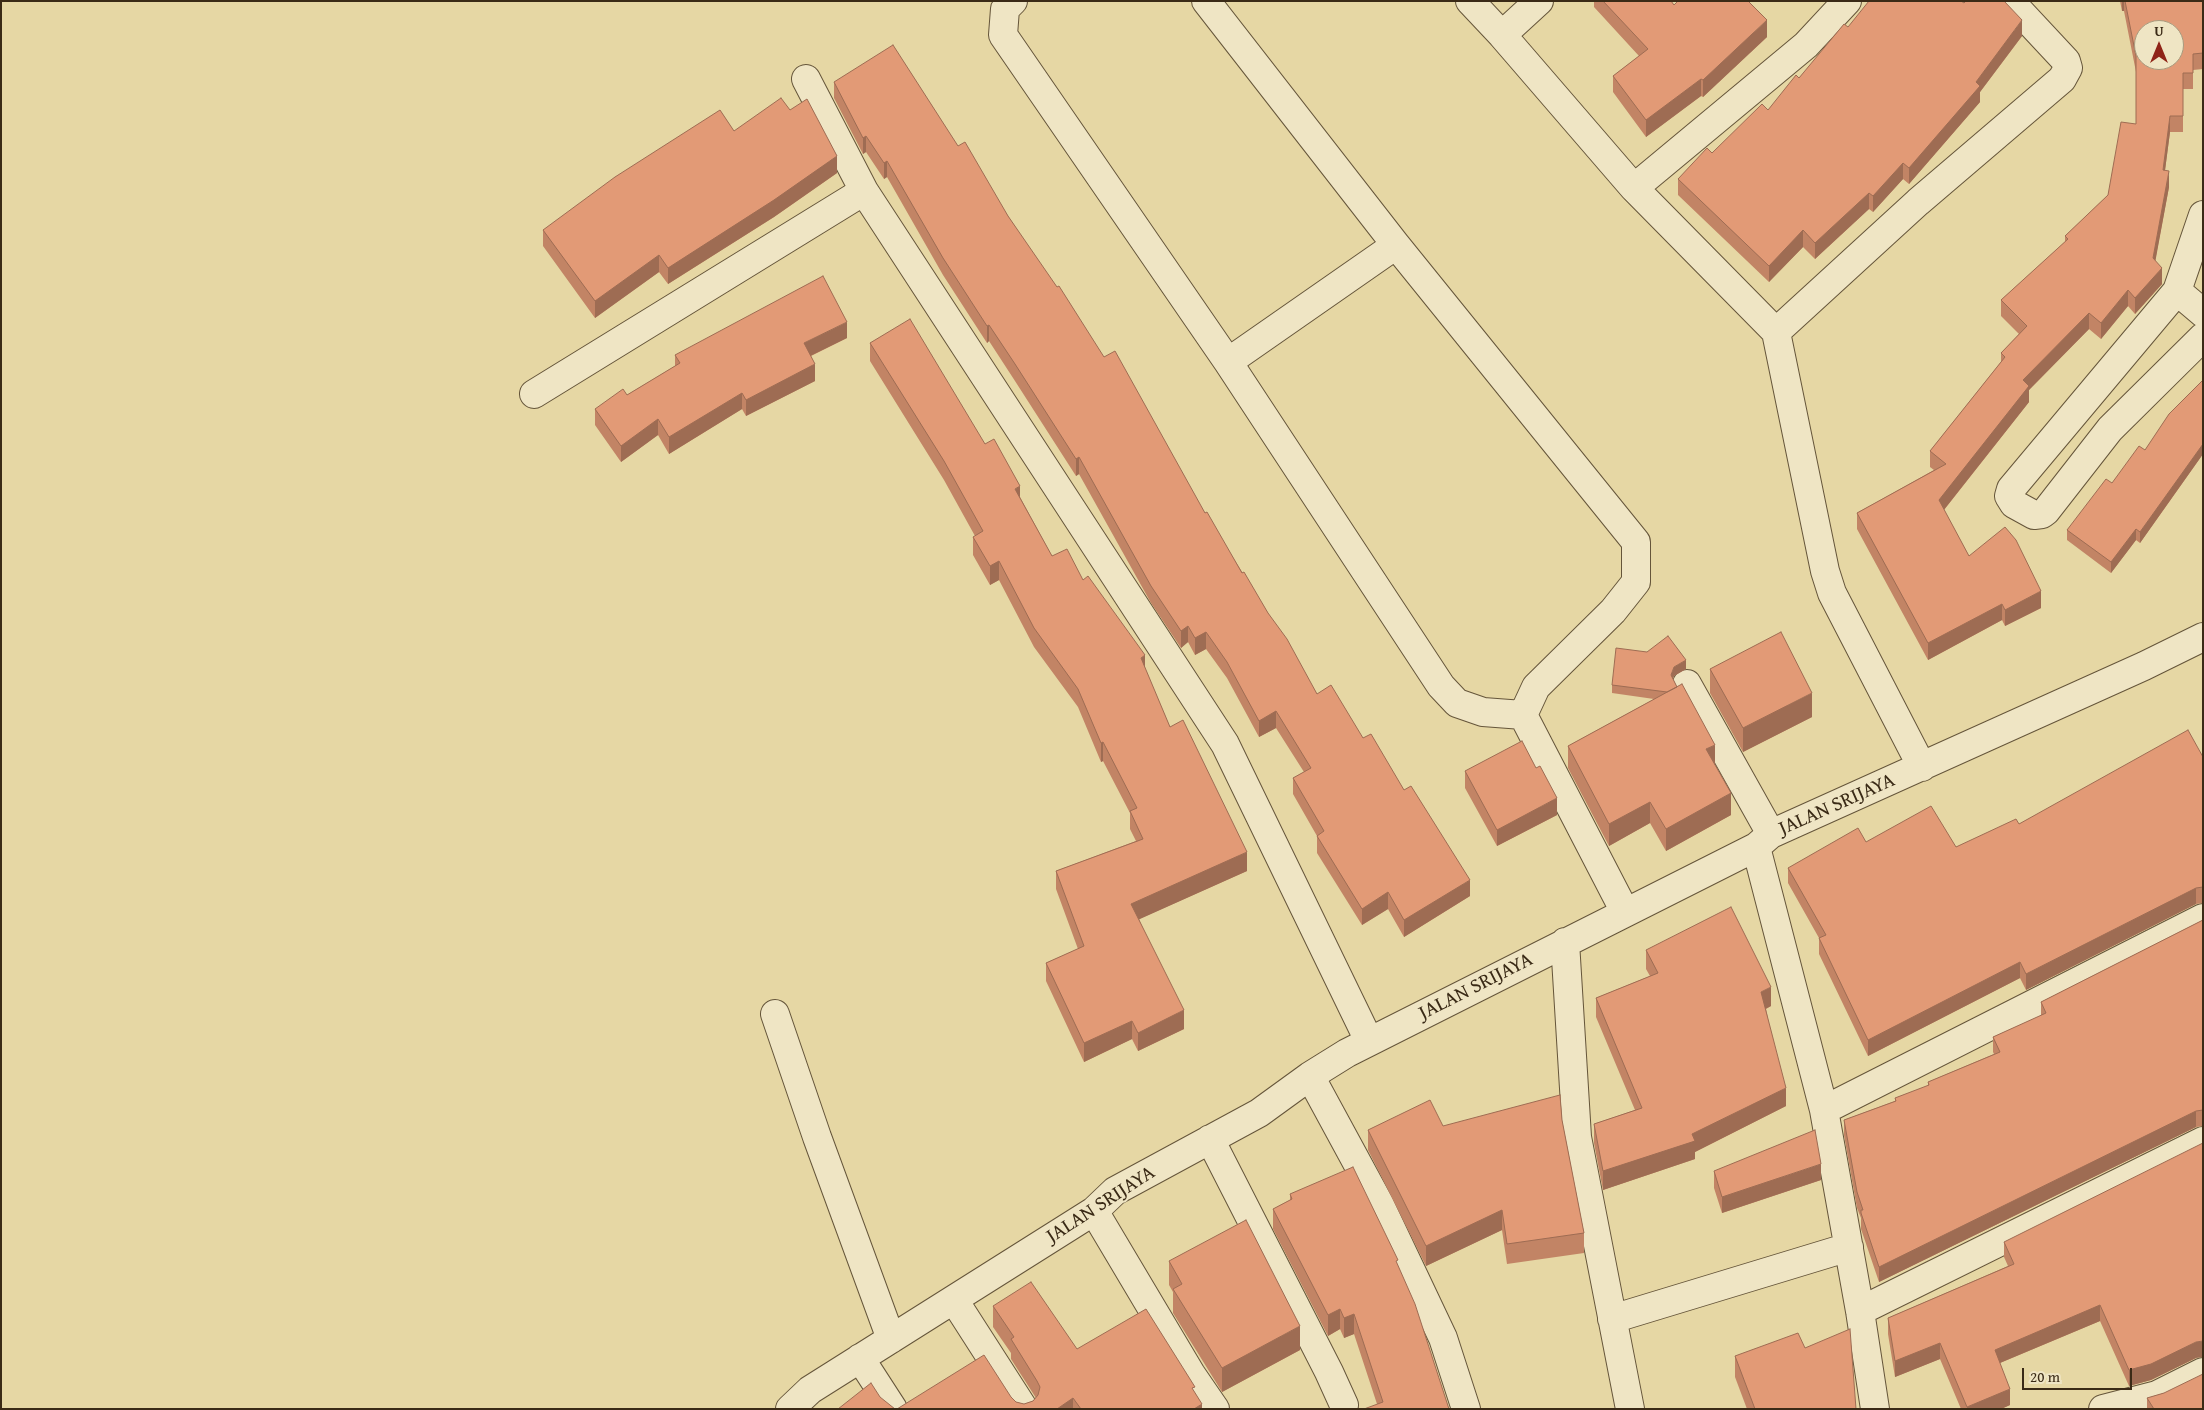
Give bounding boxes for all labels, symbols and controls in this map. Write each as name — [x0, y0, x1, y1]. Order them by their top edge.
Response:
north arrow — [2134, 20, 2184, 70]
text: U — [2154, 21, 2164, 41]
street label: JALAN SRIJAYA — [1775, 769, 1899, 841]
street label: JALAN SRIJAYA — [1415, 948, 1537, 1026]
street label: JALAN SRIJAYA — [1042, 1161, 1160, 1249]
scale bar — [2024, 1358, 2134, 1390]
text: 20 m — [2030, 1366, 2060, 1387]

